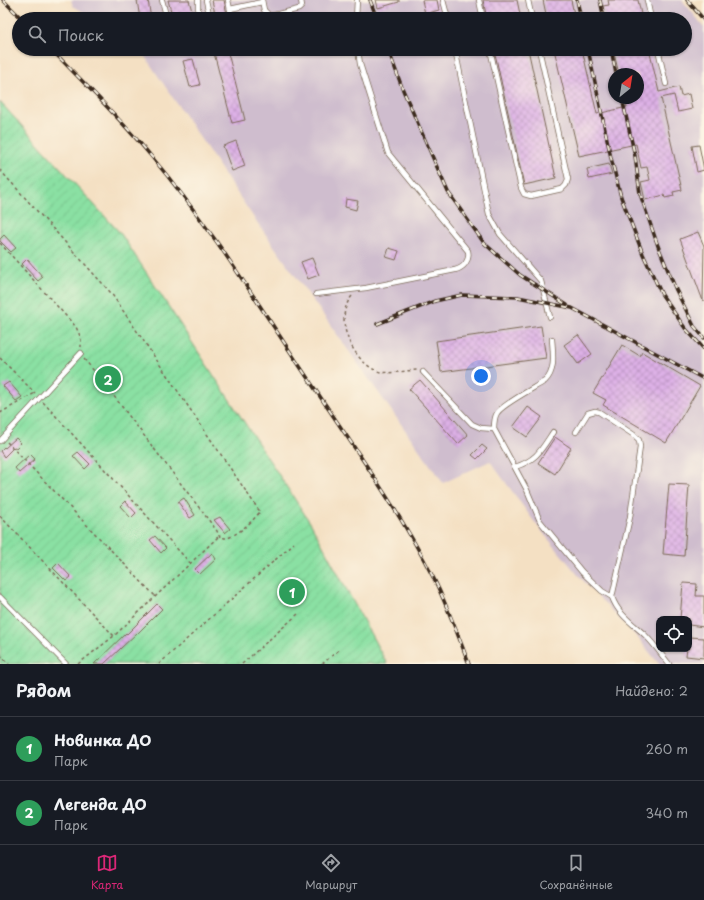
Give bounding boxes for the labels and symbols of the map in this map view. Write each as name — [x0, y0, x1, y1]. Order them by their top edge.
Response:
north arrow — [608, 68, 644, 104]
pin: 2 — [95, 364, 121, 394]
your location — [471, 366, 491, 386]
pin: 1 — [279, 577, 305, 607]

